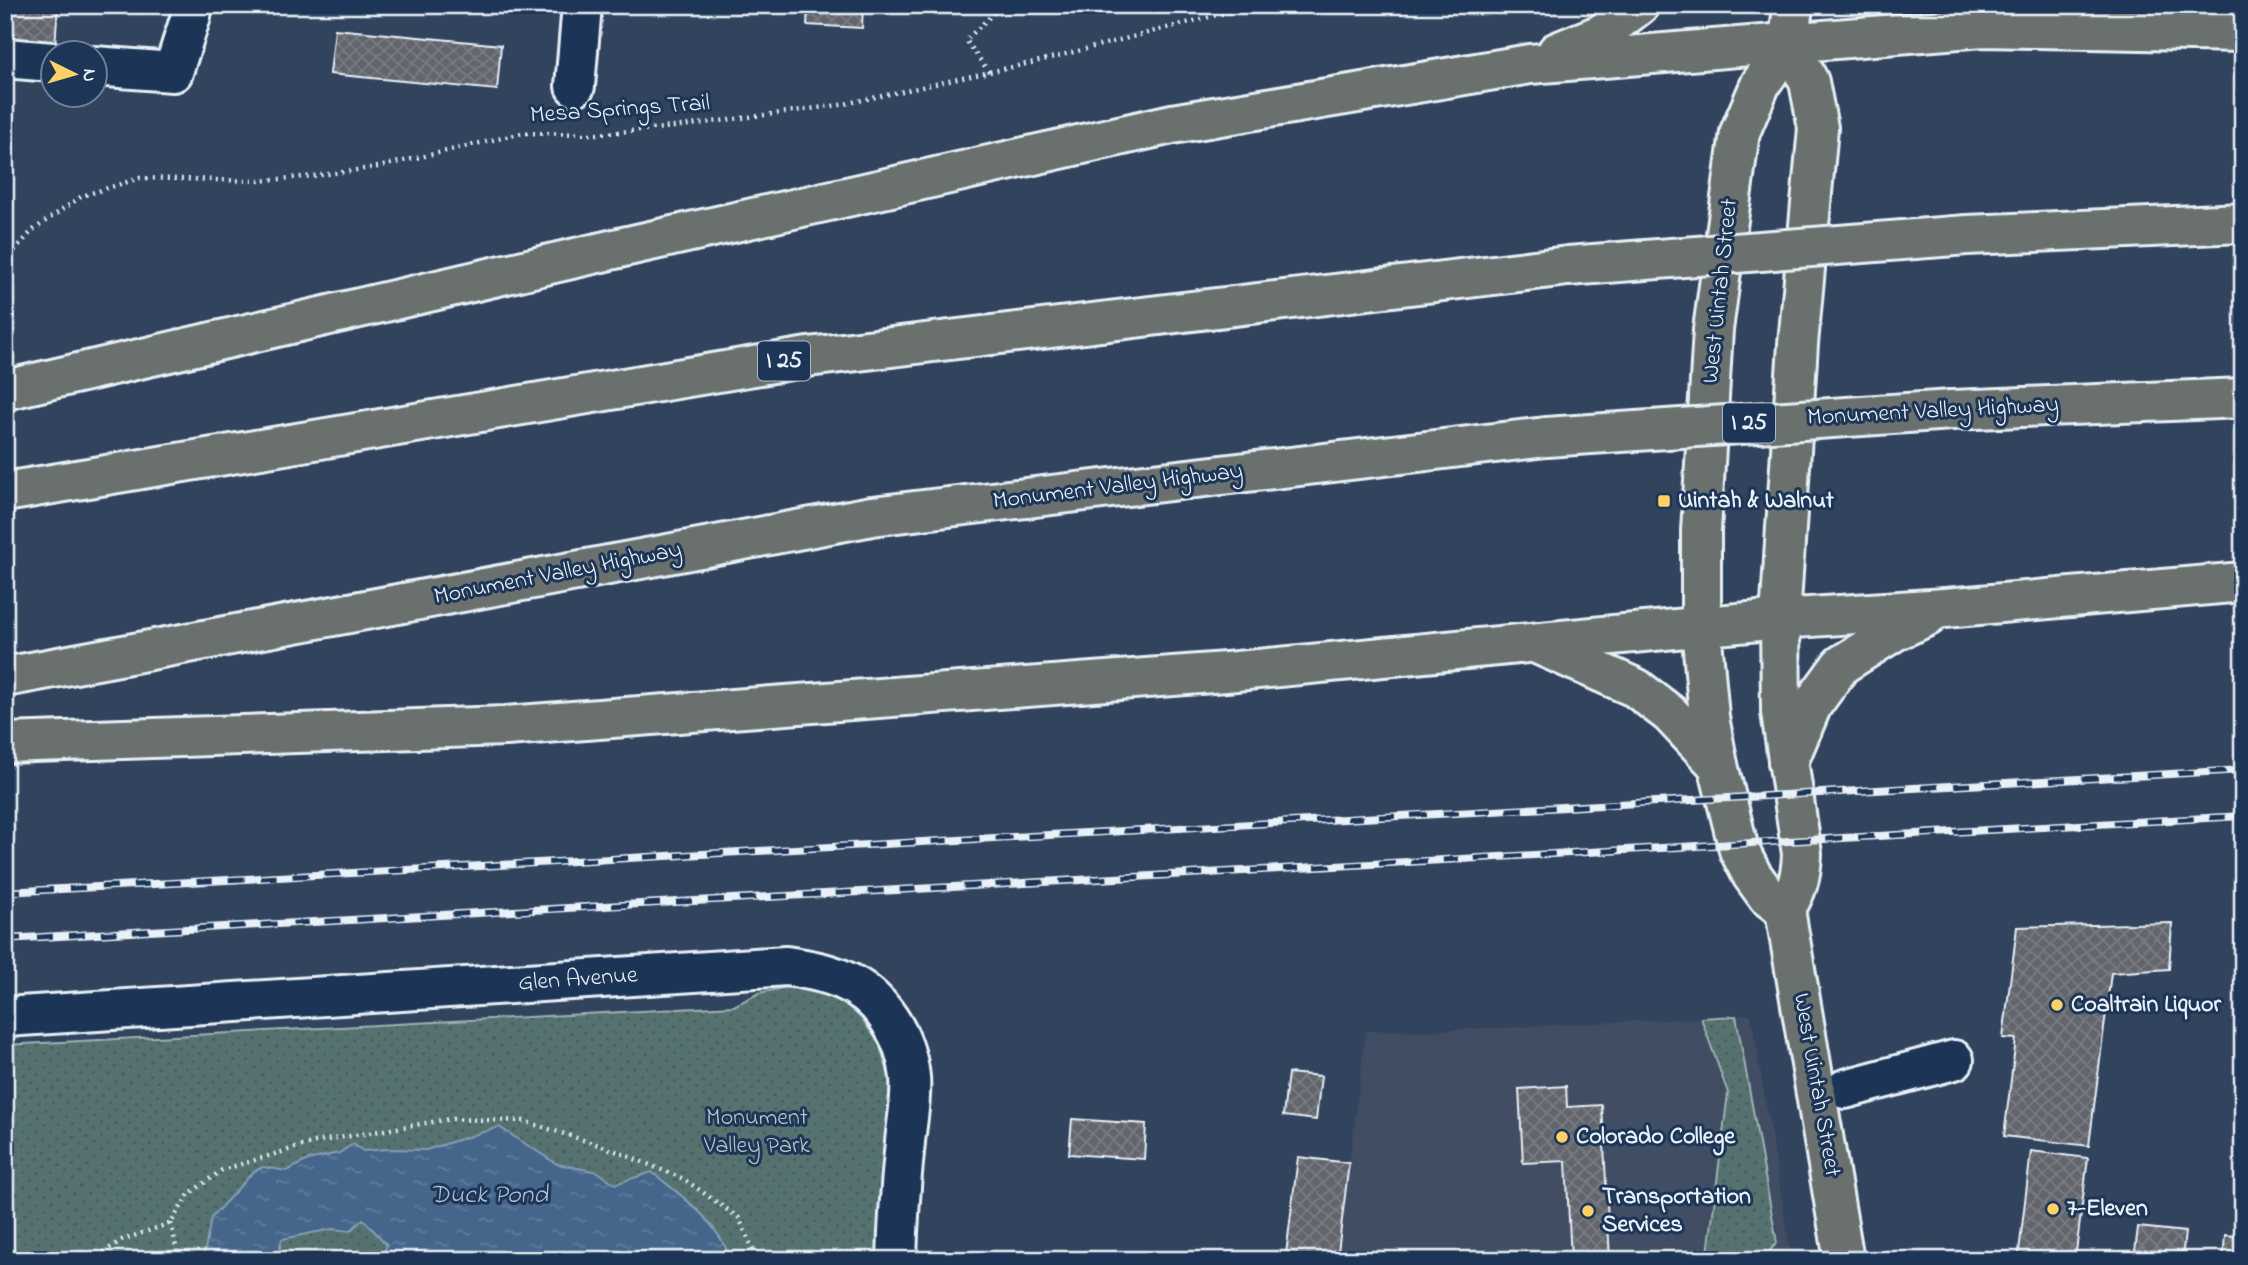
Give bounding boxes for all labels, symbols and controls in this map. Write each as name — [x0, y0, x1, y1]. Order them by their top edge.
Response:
north arrow — [38, 38, 108, 108]
text: N — [74, 68, 102, 83]
street label: Mesa Springs Trail — [529, 86, 711, 134]
street label: West Uintah Street — [1694, 197, 1748, 385]
road number: I 25 — [758, 342, 810, 380]
street label: Monument Valley Highway — [1806, 388, 2060, 437]
road number: I 25 — [1723, 404, 1775, 442]
street label: Monument Valley Highway — [991, 454, 1245, 521]
place label: Uintah & Walnut — [1678, 484, 1835, 519]
marker: Uintah & Walnut — [1656, 493, 1672, 509]
street label: Monument Valley Highway — [431, 533, 685, 616]
street label: Glen Avenue — [517, 958, 639, 1002]
place label: Coaltrain Liquor — [2071, 988, 2222, 1023]
street label: West Uintah Street — [1783, 990, 1849, 1180]
marker: Coaltrain Liquor — [2049, 997, 2065, 1013]
park label: Monument Valley Park — [703, 1101, 810, 1165]
place label: Colorado College — [1576, 1120, 1736, 1156]
marker: Colorado College — [1554, 1129, 1570, 1145]
water label: Duck Pond — [430, 1177, 549, 1215]
place label: Transportation Services — [1602, 1180, 1751, 1243]
place label: 7-Eleven — [2067, 1192, 2148, 1227]
marker: 7-Eleven — [2045, 1201, 2061, 1217]
marker: Transportation Services — [1580, 1203, 1596, 1219]

